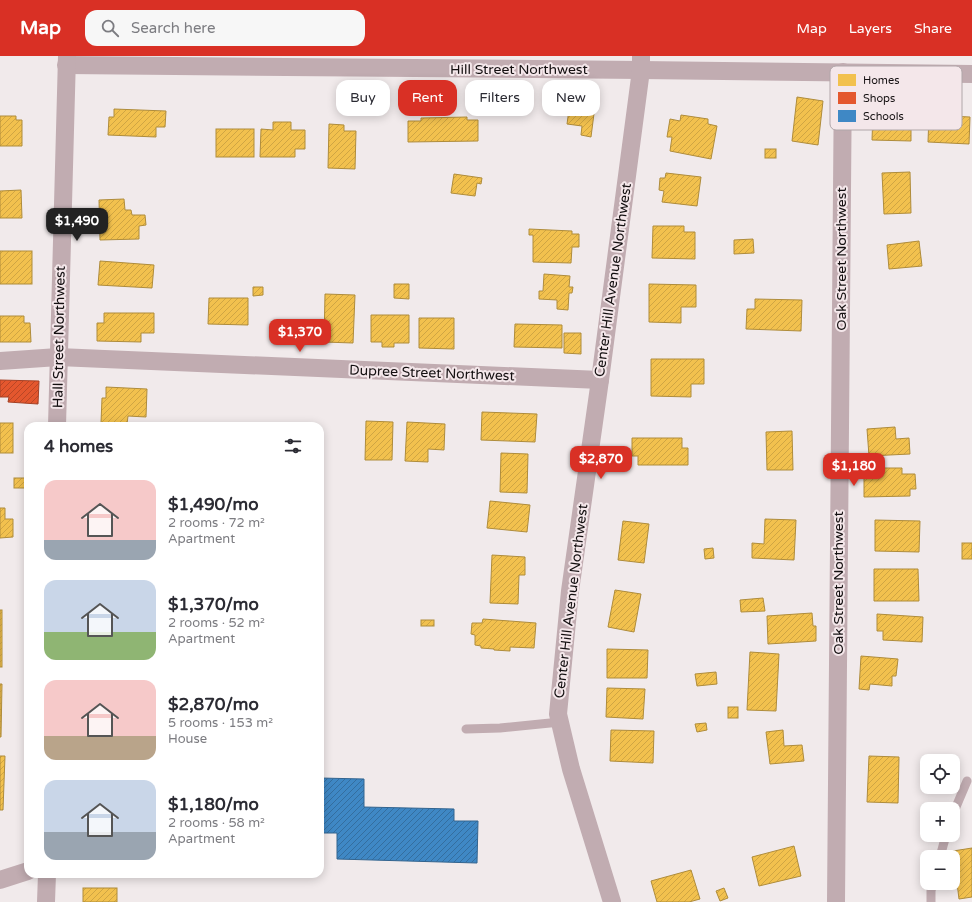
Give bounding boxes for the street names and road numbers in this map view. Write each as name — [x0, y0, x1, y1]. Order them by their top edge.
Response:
street label: Hill Street Northwest — [450, 61, 589, 78]
street label: Center Hill Avenue Northwest — [591, 181, 635, 378]
street label: Oak Street Northwest — [833, 187, 850, 331]
street label: Hall Street Northwest — [49, 265, 69, 408]
street label: Dupree Street Northwest — [349, 362, 516, 384]
street label: Center Hill Avenue Northwest — [551, 502, 591, 699]
street label: Oak Street Northwest — [830, 511, 847, 655]

